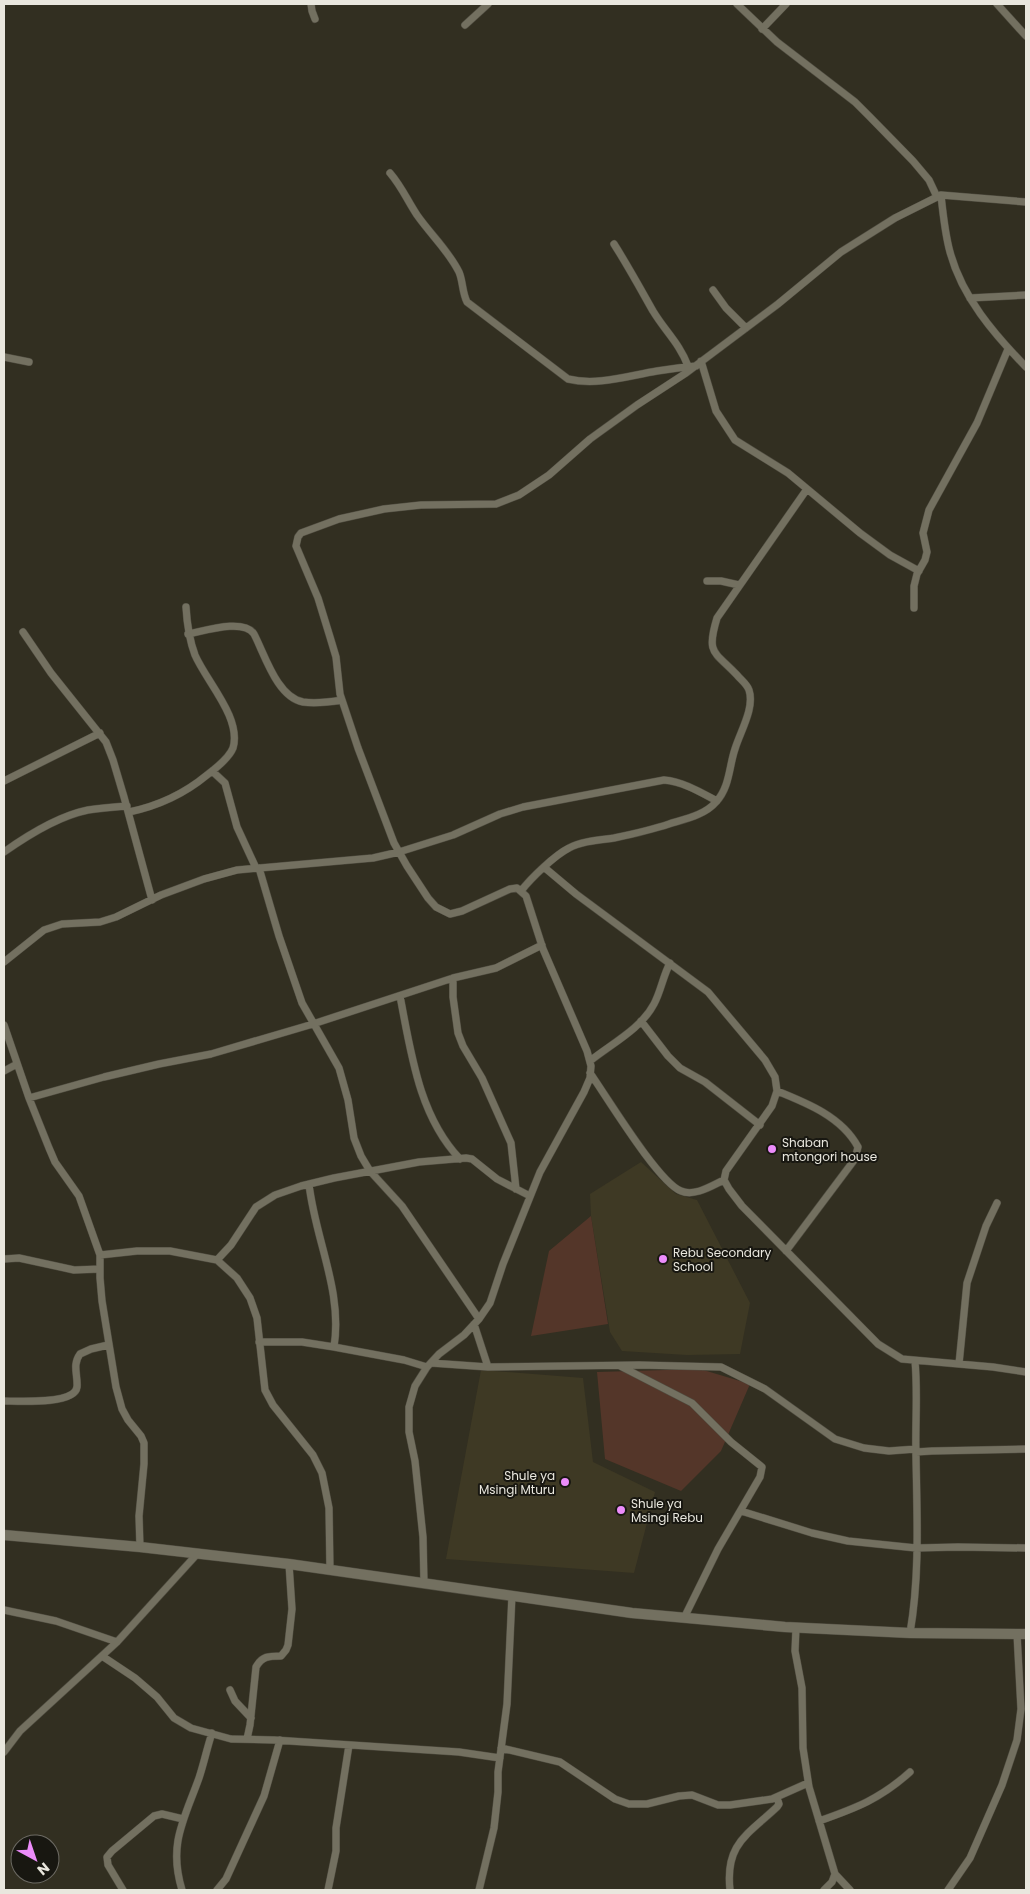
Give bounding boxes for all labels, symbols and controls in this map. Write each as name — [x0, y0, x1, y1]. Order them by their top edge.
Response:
place label: Shaban mtongori house — [782, 1134, 877, 1165]
marker: Shaban mtongori house — [766, 1143, 778, 1155]
place label: Rebu Secondary School — [673, 1244, 772, 1275]
marker: Rebu Secondary School — [657, 1253, 669, 1265]
place label: Shule ya Msingi Mturu — [479, 1467, 555, 1498]
marker: Shule ya Msingi Mturu — [559, 1476, 571, 1488]
place label: Shule ya Msingi Rebu — [631, 1495, 703, 1526]
marker: Shule ya Msingi Rebu — [615, 1504, 627, 1516]
north arrow — [10, 1834, 60, 1884]
text: N — [33, 1858, 54, 1880]

